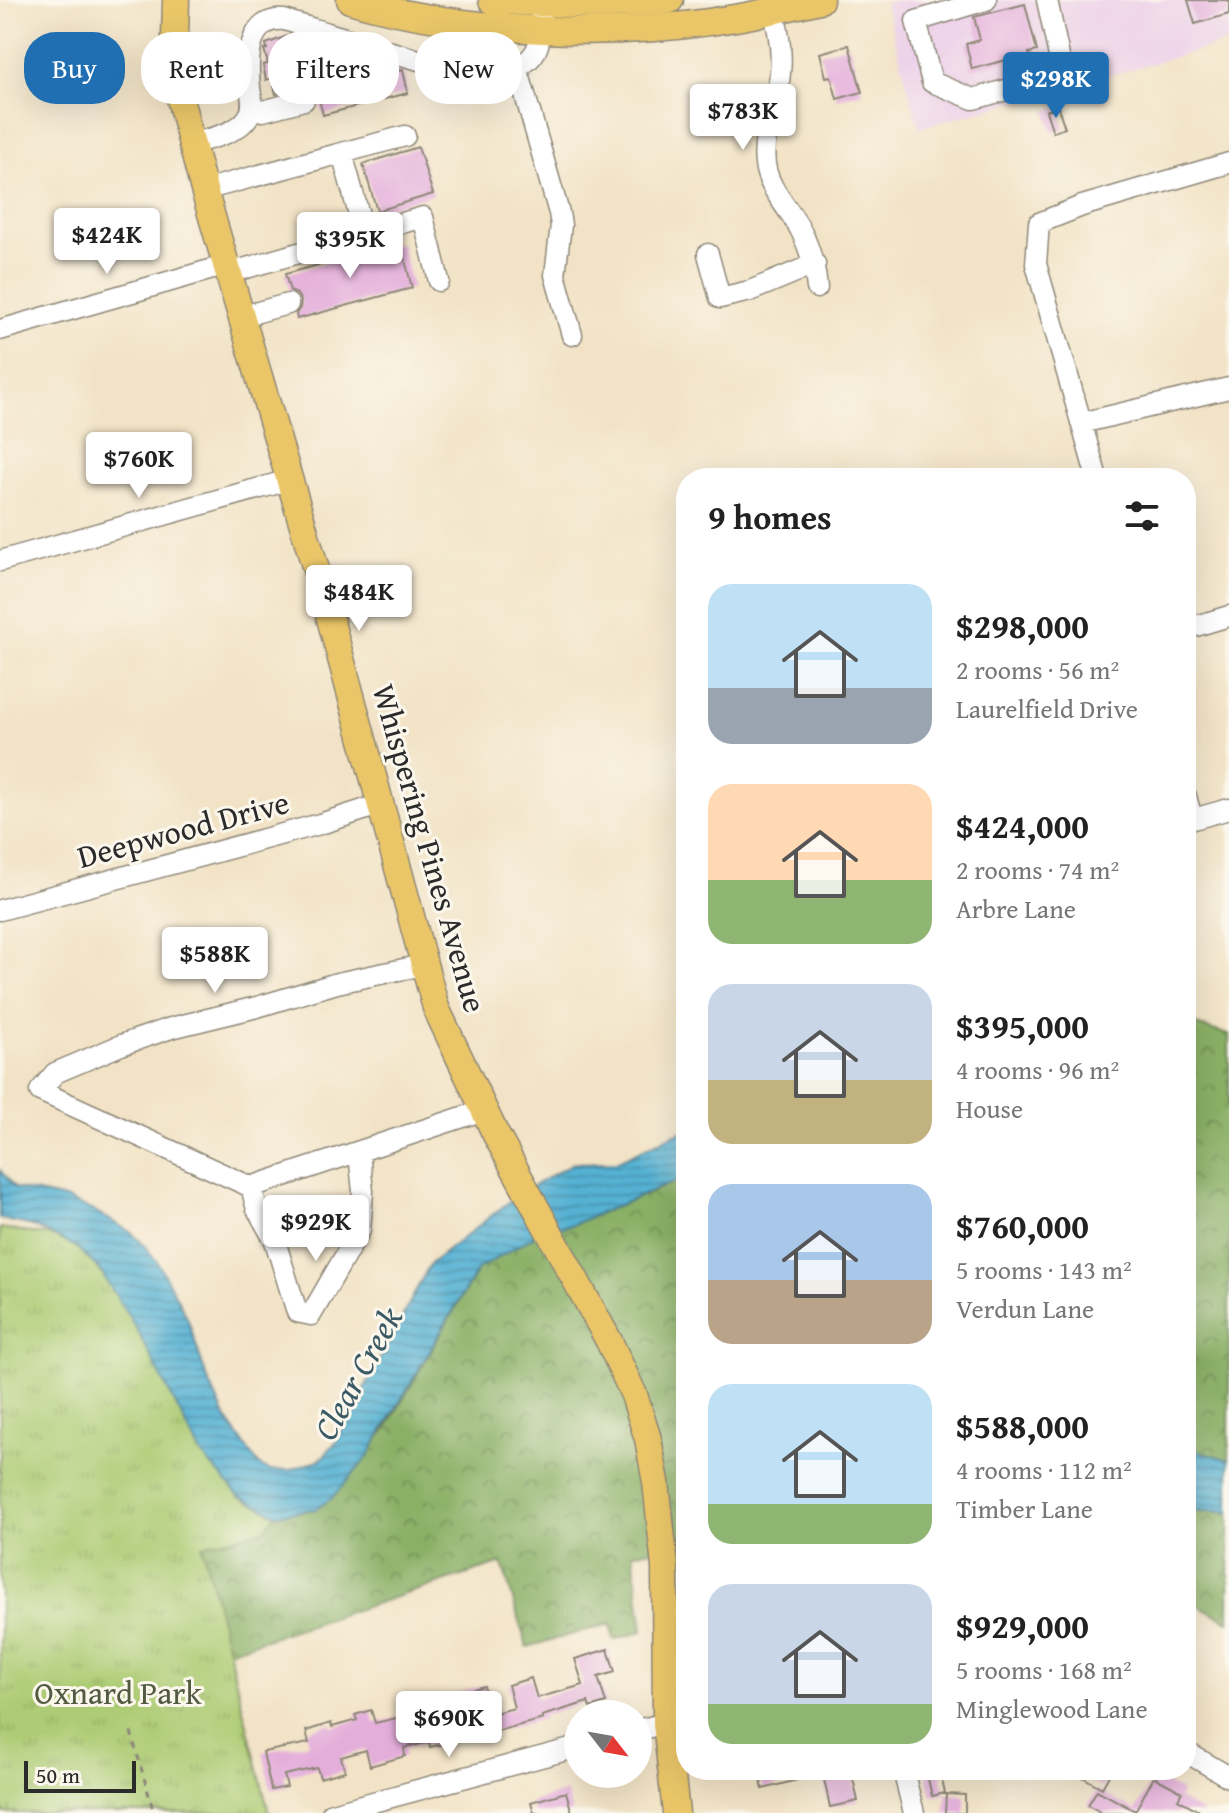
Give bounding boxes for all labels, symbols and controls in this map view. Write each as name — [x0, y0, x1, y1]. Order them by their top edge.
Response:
chip: Buy — [24, 32, 125, 104]
chip: Rent — [141, 32, 252, 104]
chip: Filters — [268, 32, 399, 104]
chip: New — [415, 32, 522, 104]
pin: $298K — [1000, 52, 1112, 120]
text: $298K — [1021, 58, 1091, 97]
pin: $783K — [687, 84, 799, 152]
text: $783K — [708, 90, 778, 129]
pin: $424K — [51, 208, 163, 276]
pin: $395K — [294, 212, 406, 280]
text: $424K — [72, 214, 142, 253]
text: $395K — [315, 218, 385, 257]
pin: $760K — [83, 432, 195, 500]
text: $760K — [104, 438, 174, 477]
text: 9 homes — [708, 492, 832, 541]
icon: filters — [1120, 494, 1164, 538]
pin: $484K — [303, 565, 415, 633]
text: $484K — [324, 571, 394, 610]
text: $298,000 — [956, 601, 1089, 650]
icon: home — [772, 616, 868, 712]
text: 2 rooms · 56 m² — [956, 650, 1119, 689]
street label: Whispering Pines Avenue — [361, 678, 499, 1018]
text: Laurelfield Drive — [956, 689, 1138, 728]
street label: Deepwood Drive — [72, 778, 294, 880]
text: $424,000 — [956, 801, 1089, 850]
icon: home — [772, 816, 868, 912]
text: 2 rooms · 74 m² — [956, 850, 1119, 889]
text: Arbre Lane — [956, 889, 1076, 928]
pin: $588K — [159, 927, 271, 995]
text: $588K — [180, 933, 250, 972]
text: $395,000 — [956, 1001, 1089, 1050]
icon: home — [772, 1016, 868, 1112]
text: 4 rooms · 96 m² — [956, 1050, 1119, 1089]
text: House — [956, 1089, 1023, 1128]
pin: $929K — [260, 1195, 372, 1263]
text: $929K — [281, 1201, 351, 1240]
text: $760,000 — [956, 1201, 1089, 1250]
icon: home — [772, 1216, 868, 1312]
text: 5 rooms · 143 m² — [956, 1250, 1132, 1289]
text: Verdun Lane — [956, 1289, 1094, 1328]
water label: Clear Creek — [300, 1297, 414, 1448]
text: $588,000 — [956, 1401, 1089, 1450]
icon: home — [772, 1416, 868, 1512]
text: 4 rooms · 112 m² — [956, 1450, 1132, 1489]
text: Timber Lane — [956, 1489, 1093, 1528]
text: $929,000 — [956, 1601, 1089, 1650]
icon: home — [772, 1616, 868, 1712]
text: 5 rooms · 168 m² — [956, 1650, 1132, 1689]
park label: Oxnard Park — [34, 1669, 203, 1716]
text: Minglewood Lane — [956, 1689, 1148, 1728]
pin: $690K — [393, 1691, 505, 1759]
text: $690K — [414, 1697, 484, 1736]
north arrow — [564, 1700, 652, 1788]
map controls — [564, 1700, 652, 1788]
scale bar — [24, 1757, 136, 1793]
text: 50 m — [36, 1759, 80, 1791]

